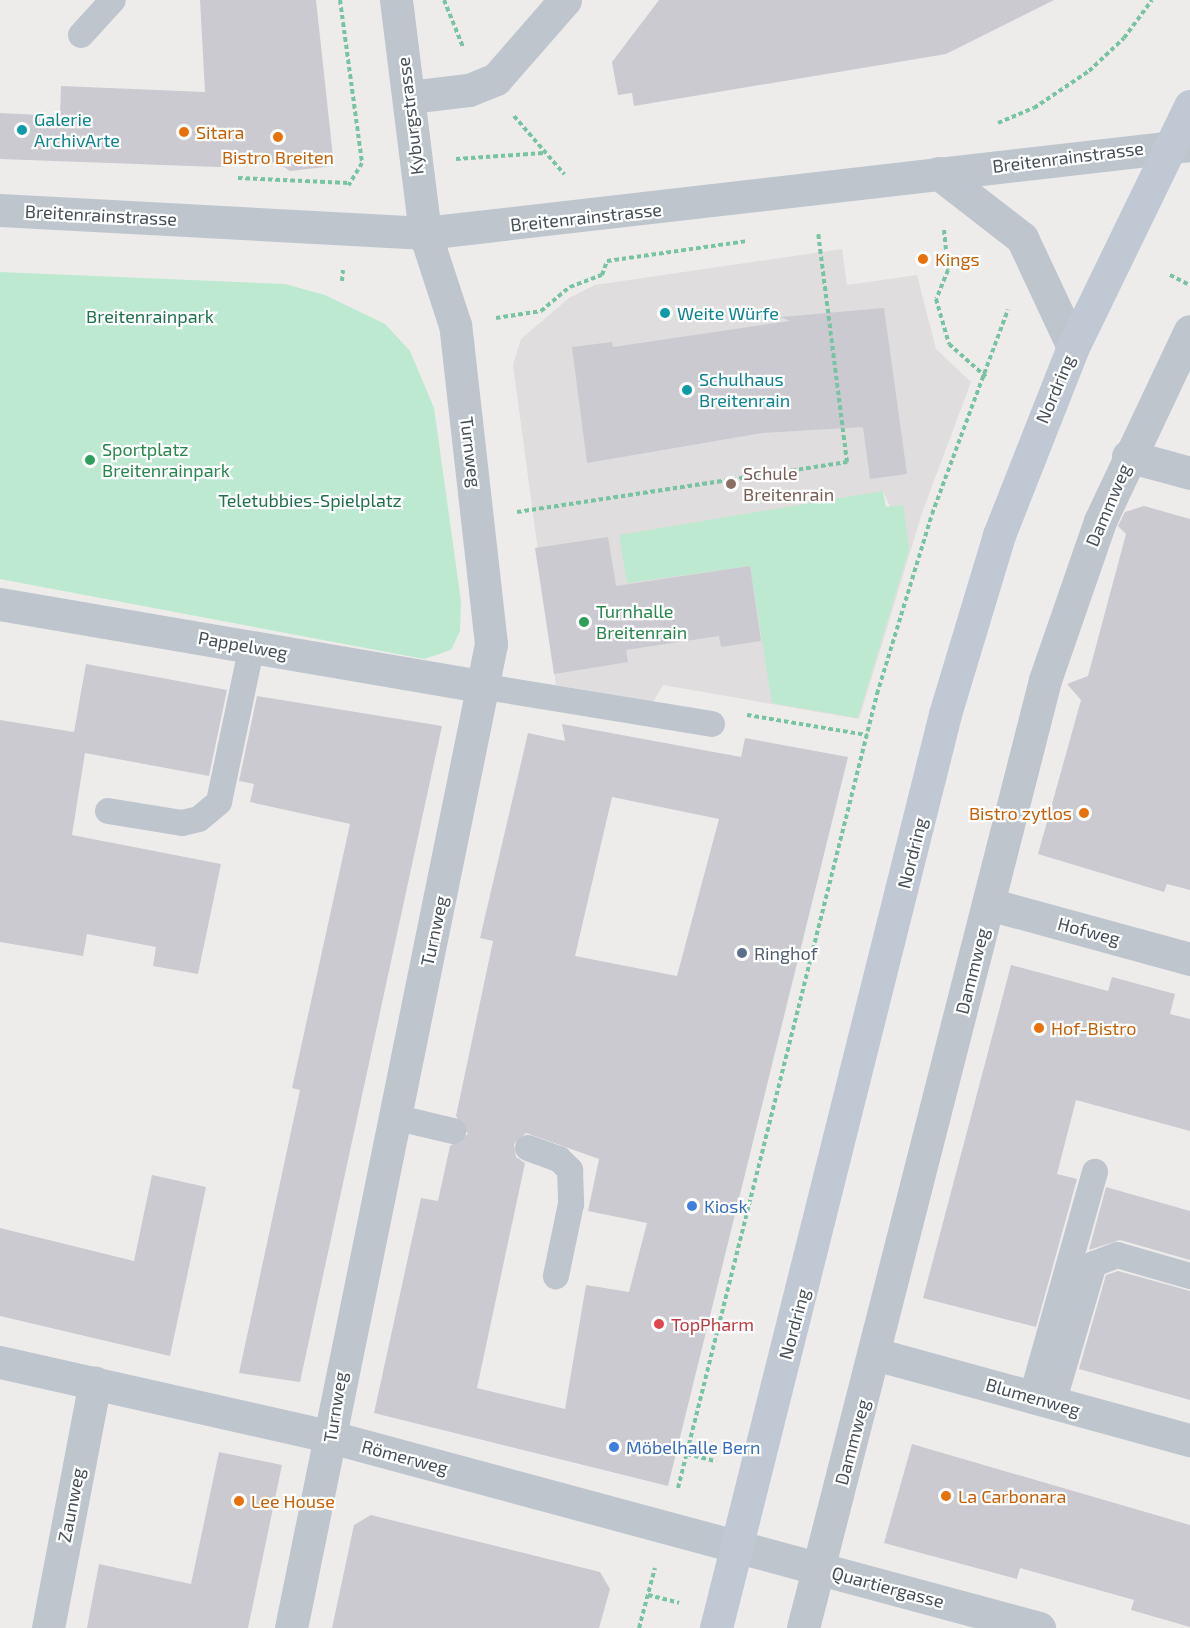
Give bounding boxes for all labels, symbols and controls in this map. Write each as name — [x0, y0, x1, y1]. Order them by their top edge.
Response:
street label: Kyburgstrasse — [392, 56, 428, 176]
place label: Galerie ArchivArte — [34, 109, 120, 152]
place label: Sitara — [196, 121, 244, 143]
marker: Galerie ArchivArte — [15, 123, 29, 137]
marker: Sitara — [177, 125, 191, 139]
marker: Bistro Breiten — [271, 130, 285, 144]
street label: Breitenrainstrasse — [991, 137, 1145, 177]
place label: Bistro Breiten — [222, 146, 334, 168]
street label: Breitenrainstrasse — [509, 198, 663, 236]
street label: Breitenrainstrasse — [24, 200, 178, 230]
place label: Kings — [935, 248, 980, 270]
marker: Kings — [916, 252, 930, 266]
place label: Weite Würfe — [677, 302, 779, 324]
park label: Breitenrainpark — [86, 305, 214, 327]
marker: Weite Würfe — [658, 306, 672, 320]
street label: Nordring — [1031, 351, 1079, 427]
place label: Schulhaus Breitenrain — [699, 369, 790, 412]
marker: Schulhaus Breitenrain — [680, 383, 694, 397]
street label: Turnweg — [456, 415, 486, 489]
place label: Sportplatz Breitenrainpark — [102, 439, 230, 482]
marker: Sportplatz Breitenrainpark — [83, 453, 97, 467]
street label: Dammweg — [1081, 460, 1135, 550]
place label: Schule Breitenrain — [743, 463, 834, 506]
marker: Schule Breitenrain — [724, 477, 738, 491]
park label: Teletubbies-Spielplatz — [218, 489, 402, 511]
place label: Turnhalle Breitenrain — [596, 601, 687, 644]
marker: Turnhalle Breitenrain — [577, 615, 591, 629]
street label: Pappelweg — [197, 627, 289, 663]
place label: Bistro zytlos — [969, 802, 1072, 824]
marker: Bistro zytlos — [1077, 806, 1091, 820]
street label: Nordring — [893, 815, 931, 891]
street label: Turnweg — [416, 894, 452, 968]
street label: Hofweg — [1056, 912, 1122, 950]
street label: Dammweg — [951, 926, 993, 1016]
place label: Ringhof — [754, 942, 818, 964]
marker: Ringhof — [735, 946, 749, 960]
place label: Hof-Bistro — [1051, 1017, 1136, 1039]
marker: Hof-Bistro — [1032, 1021, 1046, 1035]
place label: Kiosk — [704, 1195, 748, 1217]
marker: Kiosk — [685, 1199, 699, 1213]
street label: Nordring — [774, 1286, 814, 1362]
place label: TopPharm — [671, 1313, 754, 1335]
marker: TopPharm — [652, 1317, 666, 1331]
street label: Turnweg — [319, 1370, 351, 1444]
street label: Blumenweg — [983, 1373, 1083, 1421]
street label: Dammweg — [830, 1397, 874, 1487]
street label: Römerweg — [360, 1435, 450, 1479]
place label: Möbelhalle Bern — [626, 1436, 760, 1458]
marker: Möbelhalle Bern — [607, 1440, 621, 1454]
street label: Zaunweg — [53, 1466, 89, 1544]
place label: La Carbonara — [958, 1485, 1066, 1507]
marker: La Carbonara — [939, 1489, 953, 1503]
place label: Lee House — [251, 1490, 335, 1512]
marker: Lee House — [232, 1494, 246, 1508]
street label: Quartiergasse — [830, 1562, 946, 1612]

